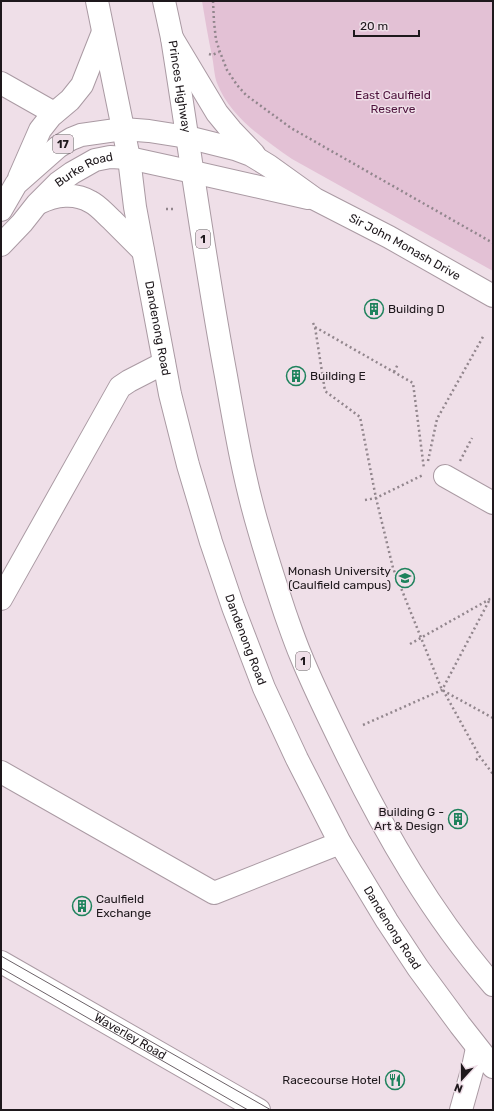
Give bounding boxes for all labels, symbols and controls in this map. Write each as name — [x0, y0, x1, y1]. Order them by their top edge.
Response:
scale bar — [354, 12, 419, 38]
text: 20 m — [360, 19, 388, 33]
street label: Princes Highway — [165, 39, 194, 134]
park label: East Caulfield Reserve — [355, 88, 431, 116]
road number: 17 — [53, 135, 73, 153]
street label: Burke Road — [52, 150, 114, 190]
street label: Sir John Monash Drive — [347, 211, 463, 283]
road number: 1 — [196, 230, 210, 248]
street label: Dandenong Road — [142, 280, 173, 377]
building icon: Building D — [363, 298, 385, 320]
place label: Building D — [388, 302, 445, 316]
building icon: Building E — [285, 365, 307, 387]
place label: Building E — [310, 369, 366, 383]
place label: Monash University (Caulfield campus) — [288, 564, 391, 592]
school or university icon: Monash University (Caulfield campus) — [394, 567, 416, 589]
street label: Dandenong Road — [222, 592, 269, 687]
road number: 1 — [296, 652, 310, 670]
place label: Building G - Art & Design — [374, 805, 444, 833]
building icon: Building G - Art & Design — [447, 808, 469, 830]
street label: Dandenong Road — [361, 883, 424, 972]
place label: Caulfield Exchange — [96, 892, 152, 920]
building icon: Caulfield Exchange — [71, 895, 93, 917]
street label: Waverley Road — [92, 1010, 169, 1062]
north arrow — [442, 1059, 482, 1099]
restaurant icon: Racecourse Hotel — [384, 1069, 406, 1091]
place label: Racecourse Hotel — [282, 1073, 381, 1087]
text: N — [452, 1080, 465, 1095]

